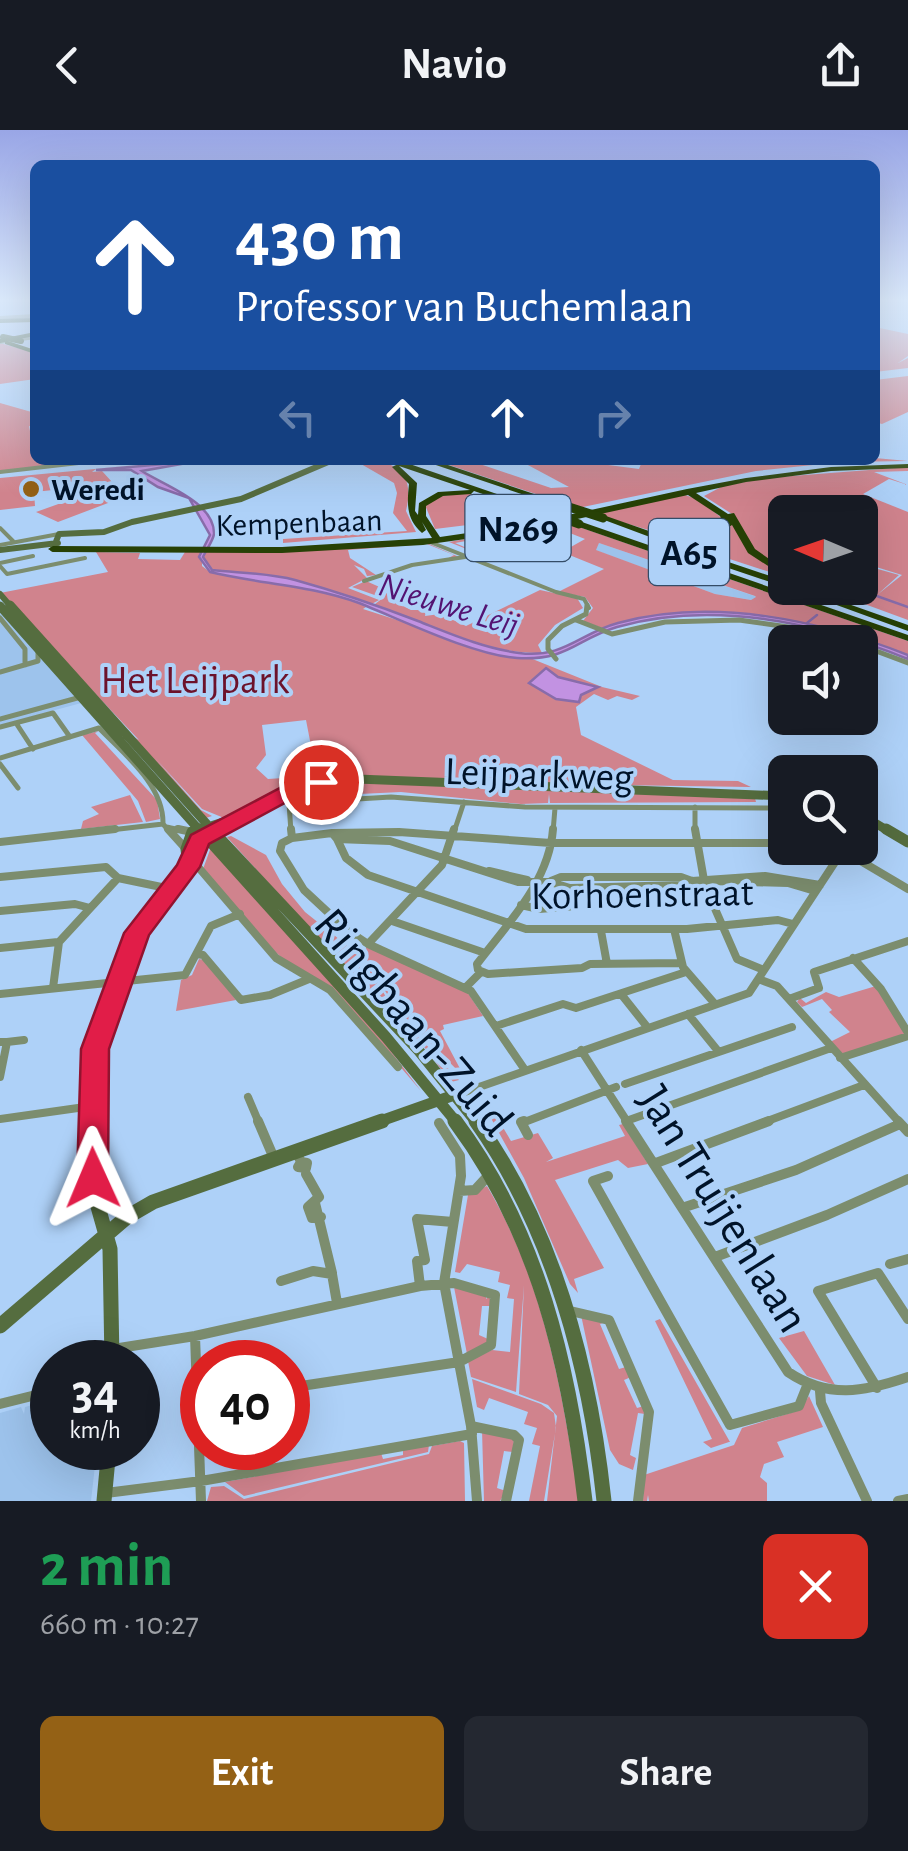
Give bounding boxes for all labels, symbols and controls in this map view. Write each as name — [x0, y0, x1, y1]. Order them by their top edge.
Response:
icon: back — [40, 38, 95, 93]
icon: share — [813, 38, 868, 93]
text: Navio — [401, 42, 507, 87]
icon: ahead — [70, 200, 200, 330]
text: 430 m — [235, 203, 404, 273]
text: Professor van Buchemlaan — [235, 285, 693, 330]
icon: left — [270, 390, 325, 445]
icon: ahead — [375, 390, 430, 445]
icon: ahead — [480, 390, 535, 445]
icon: right — [585, 390, 640, 445]
place label: Weredi — [51, 474, 145, 506]
marker: Weredi — [20, 478, 42, 500]
road number: N269 — [466, 495, 570, 561]
north arrow — [768, 495, 878, 605]
map controls — [768, 495, 878, 865]
street label: Kempenbaan — [215, 504, 383, 542]
road number: A65 — [649, 519, 729, 585]
water label: Nieuwe Leij — [374, 568, 523, 643]
button: sound — [768, 625, 878, 735]
park label: Het Leijpark — [101, 661, 289, 701]
pin — [279, 740, 364, 825]
street label: Leijparkweg — [444, 752, 634, 798]
icon: arrive — [294, 755, 349, 810]
button: search — [768, 755, 878, 865]
street label: Korhoenstraat — [530, 873, 754, 917]
street label: Ringbaan-Zuid — [304, 900, 521, 1146]
street label: Jan Truijenlaan — [628, 1078, 817, 1341]
position arrow — [41, 1126, 145, 1230]
speed limit sign: 40 — [180, 1340, 310, 1470]
text: 34 — [72, 1368, 118, 1418]
text: km/h — [69, 1418, 121, 1443]
button: close — [763, 1534, 868, 1639]
text: 2 min — [40, 1537, 173, 1597]
text: 660 m · 10:27 — [40, 1608, 199, 1640]
button: Exit — [40, 1716, 444, 1831]
button: Share — [464, 1716, 868, 1831]

